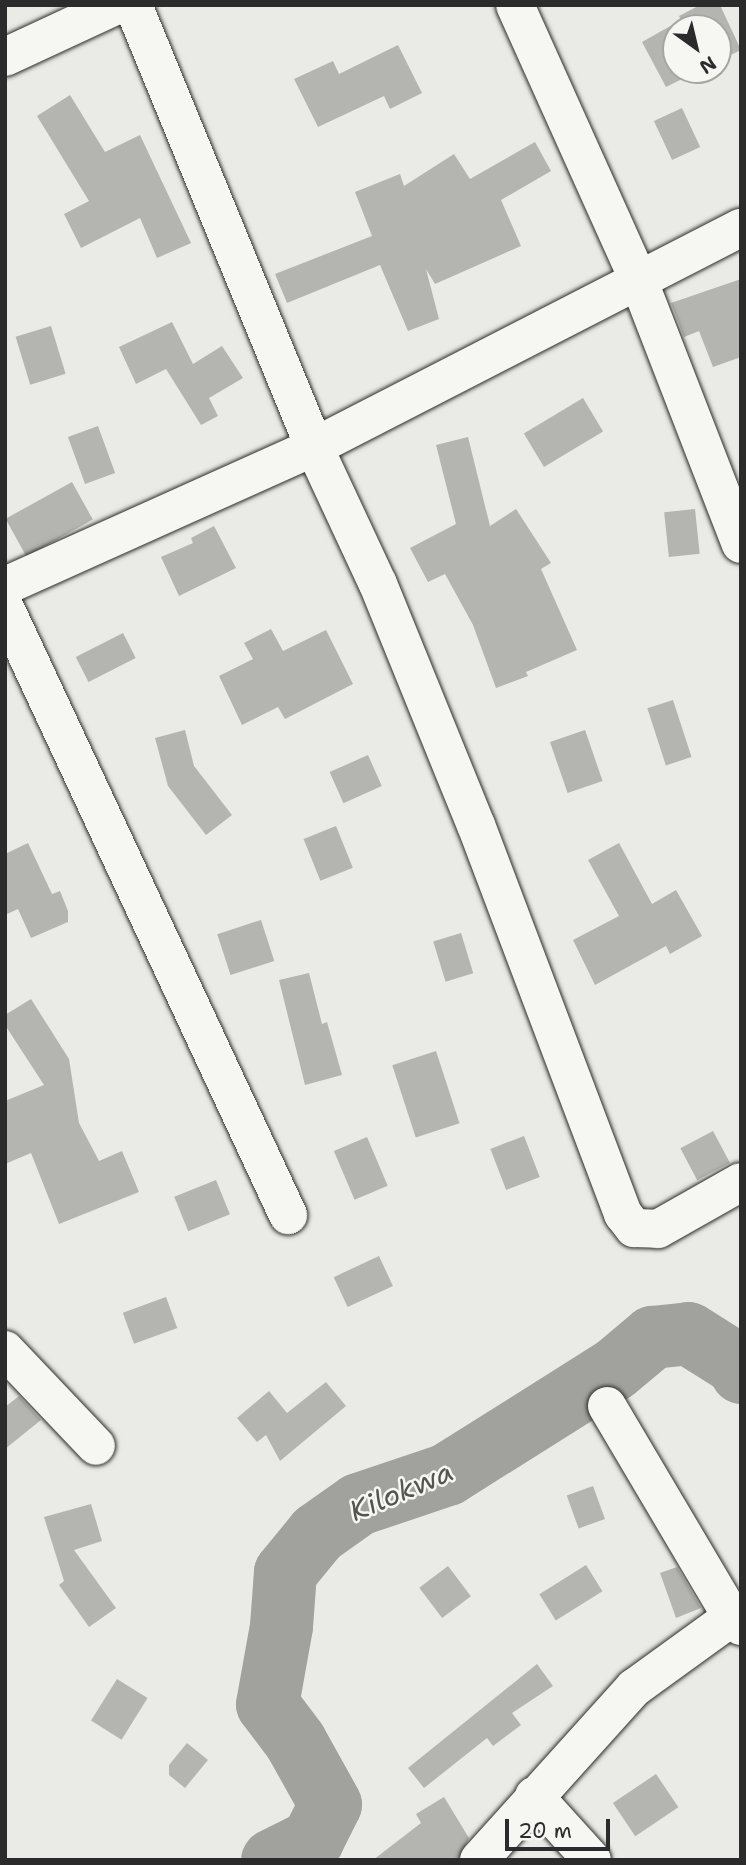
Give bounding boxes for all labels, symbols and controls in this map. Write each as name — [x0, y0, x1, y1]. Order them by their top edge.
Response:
north arrow — [662, 14, 732, 84]
text: N — [695, 51, 721, 80]
water label: Kilokwa — [344, 1454, 458, 1528]
scale bar — [508, 1806, 613, 1850]
text: 20 m — [518, 1817, 572, 1845]

